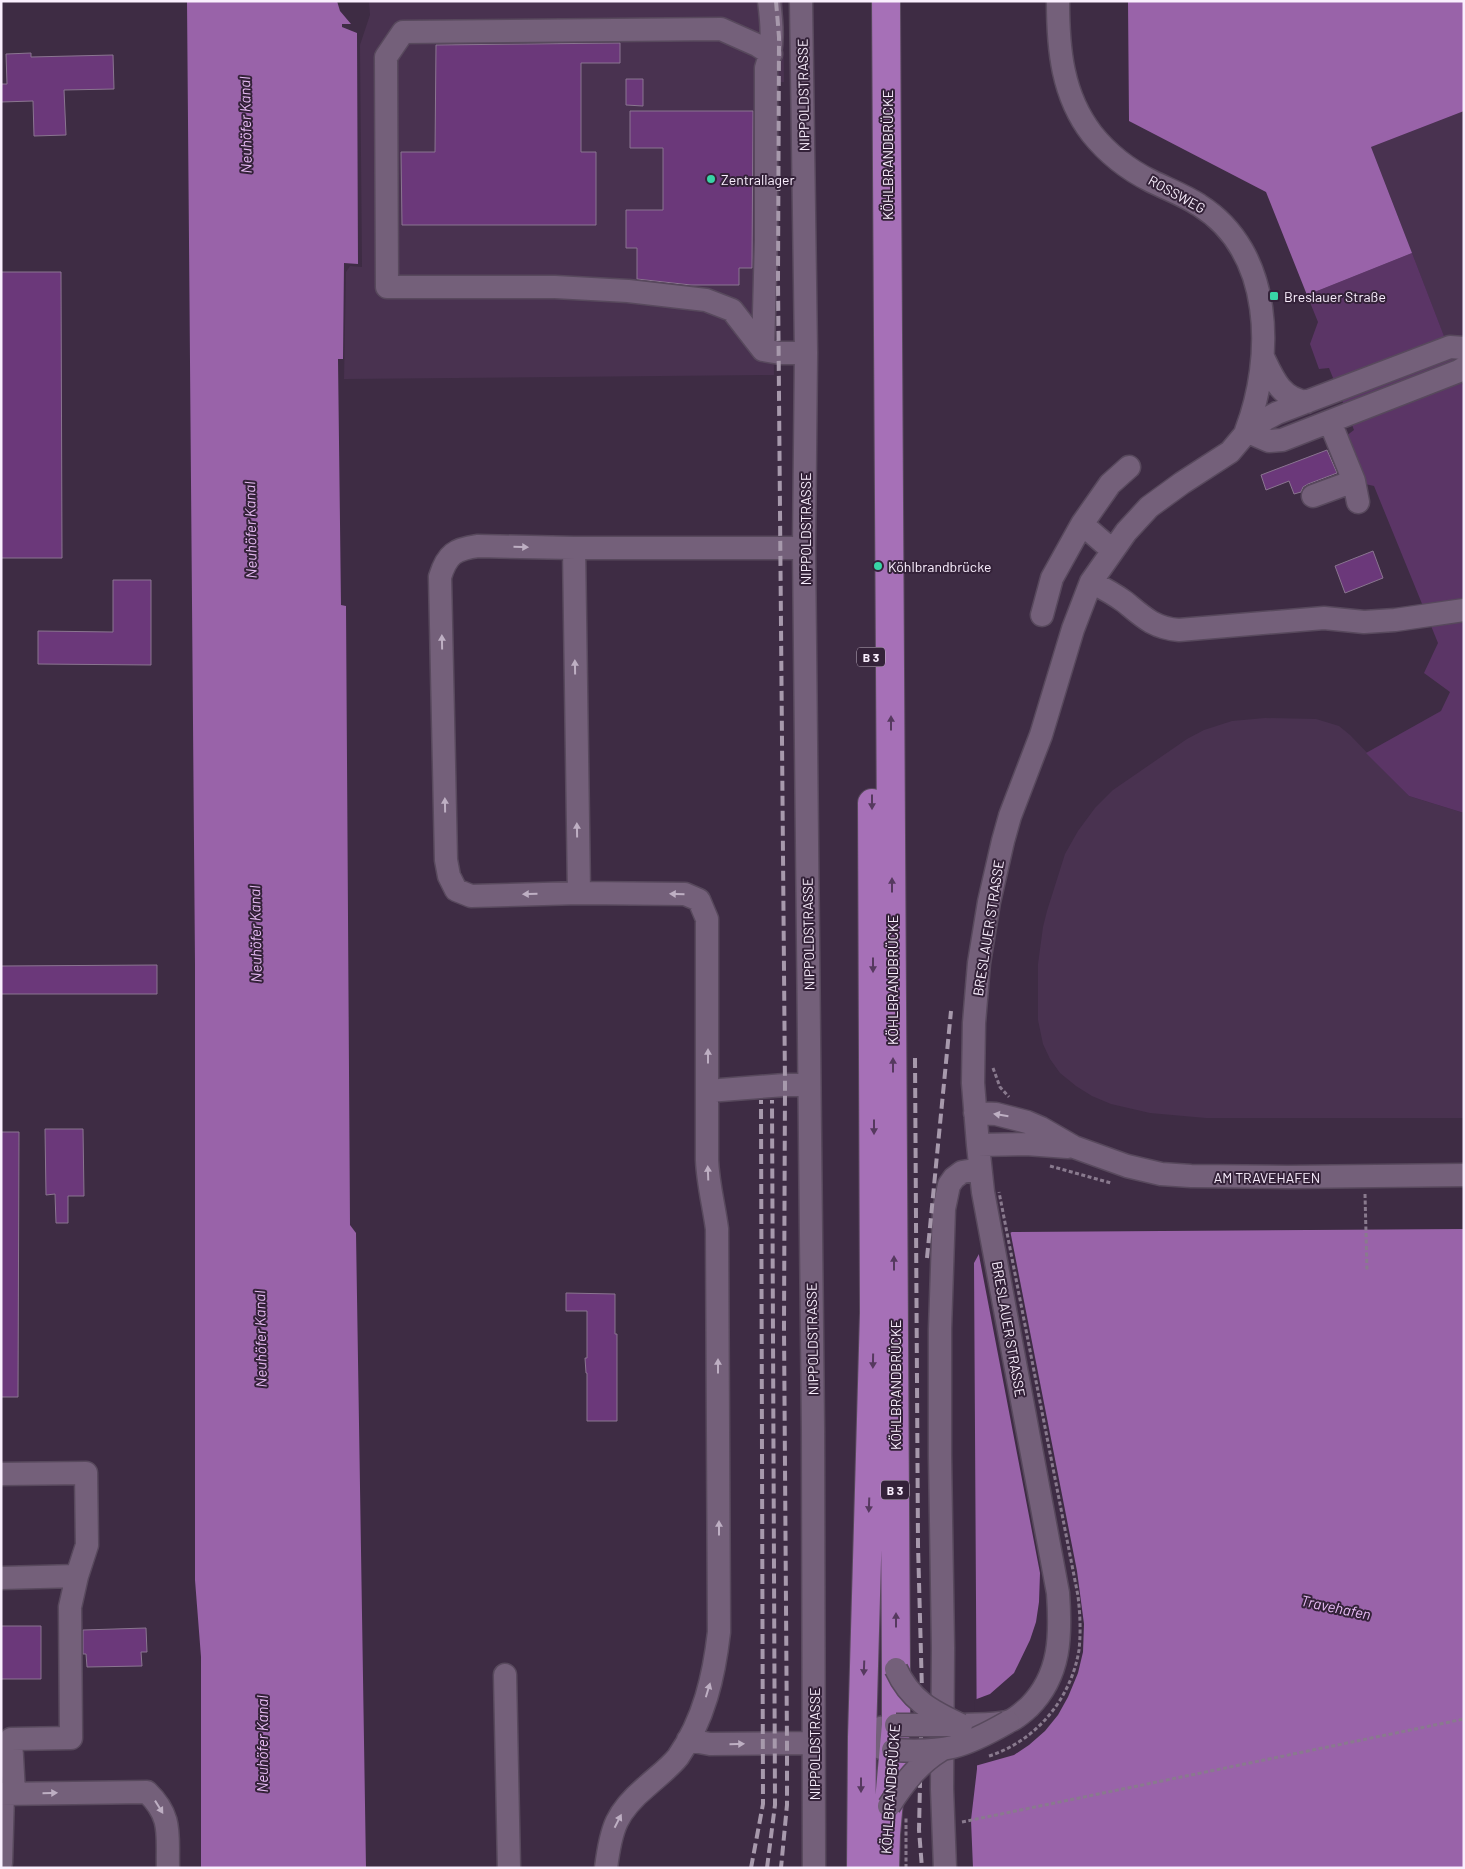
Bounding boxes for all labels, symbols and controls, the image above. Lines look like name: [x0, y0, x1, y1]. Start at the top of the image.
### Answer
street label: NIPPOLDSTRASSE: [794, 38, 812, 152]
water label: Neuhöfer Kanal: [235, 76, 255, 174]
street label: KÖHLBRANDBRÜCKE: [879, 90, 896, 220]
place label: Zentrallager: [721, 171, 795, 188]
street label: ROSSWEG: [1145, 171, 1209, 217]
marker: Zentrallager: [705, 173, 717, 185]
place label: Breslauer Straße: [1284, 288, 1386, 305]
marker: Breslauer Straße: [1268, 290, 1280, 302]
street label: NIPPOLDSTRASSE: [797, 473, 814, 585]
water label: Neuhöfer Kanal: [240, 481, 260, 579]
one-way arrow: [514, 543, 530, 551]
place label: Köhlbrandbrücke: [888, 558, 991, 575]
marker: Köhlbrandbrücke: [872, 560, 884, 572]
one-way arrow: [437, 634, 445, 650]
road number: B 3: [857, 648, 885, 666]
one-way arrow: [571, 659, 579, 675]
one-way arrow: [887, 714, 895, 730]
one-way arrow: [868, 795, 876, 811]
one-way arrow: [440, 796, 448, 812]
one-way arrow: [573, 821, 581, 837]
street label: BRESLAUER STRASSE: [969, 859, 1007, 997]
street label: NIPPOLDSTRASSE: [799, 877, 817, 991]
one-way arrow: [888, 877, 896, 893]
water label: Neuhöfer Kanal: [245, 885, 265, 983]
one-way arrow: [669, 890, 685, 898]
one-way arrow: [522, 891, 538, 899]
street label: KÖHLBRANDBRÜCKE: [884, 915, 901, 1045]
one-way arrow: [869, 957, 877, 973]
one-way arrow: [704, 1047, 712, 1063]
one-way arrow: [889, 1057, 897, 1073]
one-way arrow: [993, 1111, 1009, 1119]
one-way arrow: [870, 1120, 878, 1136]
one-way arrow: [703, 1164, 711, 1180]
street label: AM TRAVEHAFEN: [1214, 1169, 1320, 1186]
one-way arrow: [890, 1254, 898, 1270]
street label: BRESLAUER STRASSE: [989, 1260, 1029, 1398]
street label: NIPPOLDSTRASSE: [803, 1282, 821, 1396]
water label: Neuhöfer Kanal: [250, 1290, 270, 1388]
street label: KÖHLBRANDBRÜCKE: [887, 1320, 904, 1450]
one-way arrow: [869, 1354, 877, 1370]
one-way arrow: [714, 1358, 722, 1374]
road number: B 3: [881, 1480, 909, 1500]
one-way arrow: [865, 1498, 873, 1514]
one-way arrow: [715, 1520, 723, 1536]
water label: Travehafen: [1299, 1591, 1373, 1623]
one-way arrow: [892, 1612, 900, 1628]
one-way arrow: [859, 1660, 867, 1676]
one-way arrow: [705, 1682, 713, 1697]
street label: NIPPOLDSTRASSE: [806, 1688, 823, 1800]
water label: Neuhöfer Kanal: [253, 1695, 271, 1793]
street label: KÖHLBRANDBRÜCKE: [877, 1723, 903, 1855]
one-way arrow: [729, 1740, 745, 1748]
one-way arrow: [857, 1778, 865, 1794]
one-way arrow: [42, 1789, 58, 1797]
one-way arrow: [155, 1801, 164, 1814]
one-way arrow: [614, 1814, 622, 1828]

